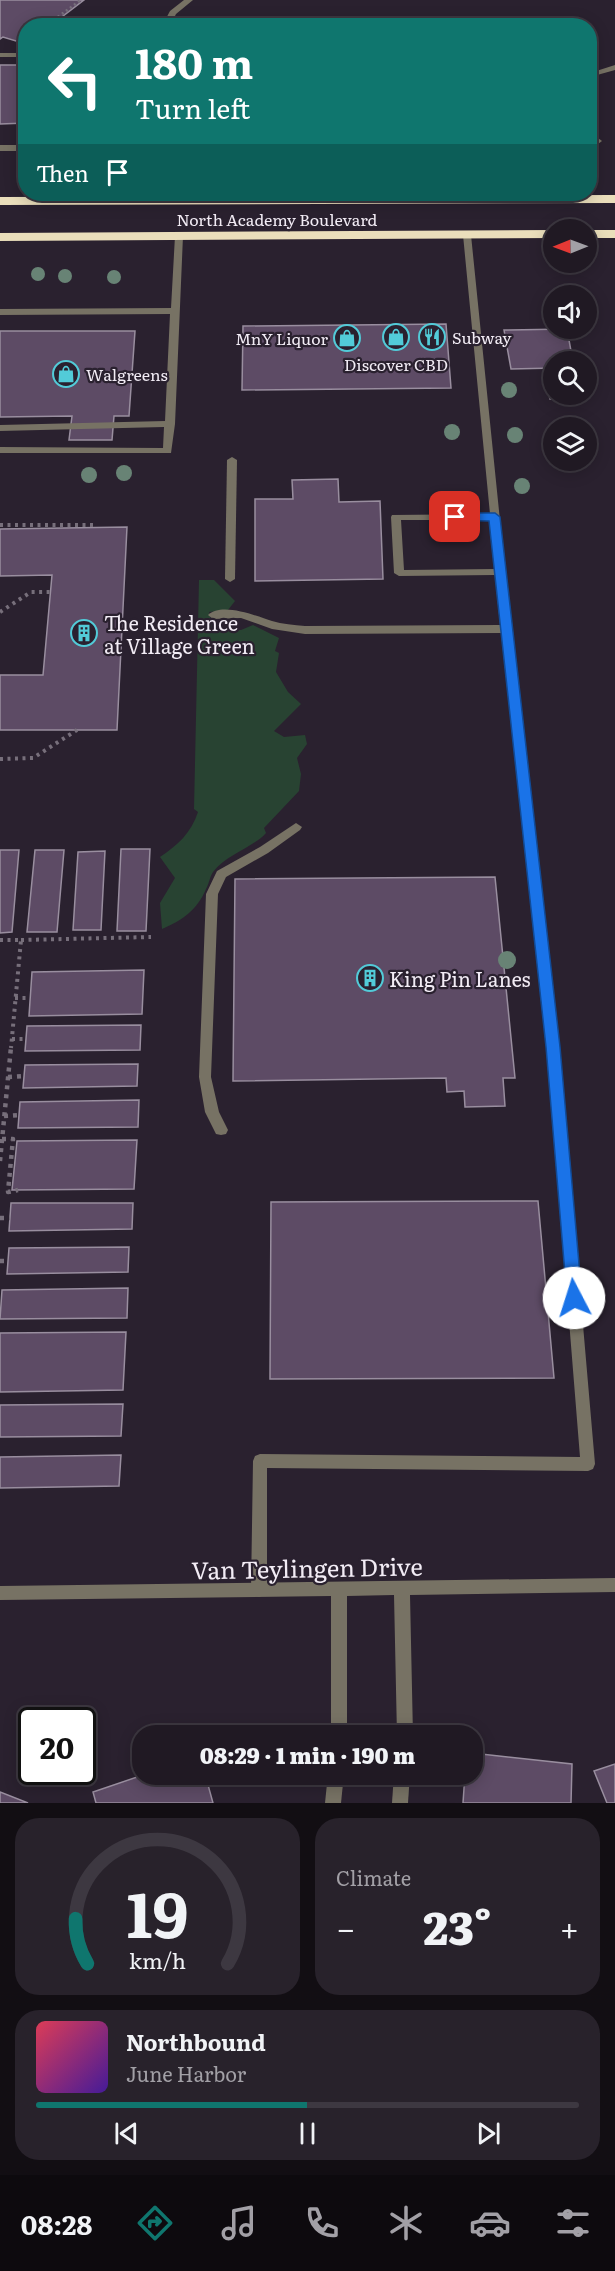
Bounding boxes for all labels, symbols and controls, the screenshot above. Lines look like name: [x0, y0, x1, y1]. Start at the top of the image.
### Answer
text: 180 m: [135, 30, 253, 92]
icon: left: [36, 42, 114, 120]
text: Turn left: [135, 87, 250, 127]
text: Then: [36, 156, 89, 189]
icon: arrive: [101, 156, 134, 189]
street label: North Academy Boulevard: [177, 207, 378, 231]
north arrow: [543, 219, 597, 273]
map controls: [543, 219, 597, 471]
button: sound: [543, 285, 597, 339]
shop icon: Discover CBD: [381, 322, 411, 352]
restaurant icon: Subway: [417, 322, 447, 352]
shop icon: MnY Liquor: [332, 323, 362, 353]
place label: Subway: [452, 325, 512, 349]
place label: MnY Liquor: [235, 326, 328, 350]
button: search: [543, 351, 597, 405]
place label: Discover CBD: [344, 352, 448, 376]
shop icon: Walgreens: [51, 359, 81, 389]
place label: Walgreens: [86, 362, 168, 386]
button: layers: [543, 417, 597, 471]
pin: [429, 491, 480, 542]
icon: arrive: [438, 500, 471, 533]
place label: The Residence at Village Green: [104, 607, 255, 660]
building icon: The Residence at Village Green: [69, 618, 99, 648]
building icon: King Pin Lanes: [355, 963, 385, 993]
place label: King Pin Lanes: [389, 963, 531, 993]
position arrow: [542, 1266, 606, 1330]
street label: Van Teylingen Drive: [191, 1547, 423, 1587]
speed limit sign: 20: [18, 1707, 96, 1785]
text: 08:29 · 1 min · 190 m: [200, 1738, 415, 1771]
text: Climate: [336, 1862, 411, 1892]
text: 19: [127, 1865, 188, 1957]
text: 23°: [423, 1892, 492, 1959]
text: −: [336, 1902, 355, 1951]
text: +: [560, 1902, 579, 1951]
text: km/h: [129, 1944, 186, 1976]
text: Northbound: [126, 2025, 266, 2058]
text: June Harbor: [126, 2058, 246, 2088]
icon: previous: [110, 2117, 143, 2150]
icon: pause: [291, 2117, 324, 2150]
icon: next: [472, 2117, 505, 2150]
icon: directions: [134, 2202, 176, 2244]
icon: music: [218, 2202, 260, 2244]
icon: phone: [301, 2202, 343, 2244]
icon: climate: [385, 2202, 427, 2244]
icon: car: [469, 2202, 511, 2244]
icon: filters: [552, 2202, 594, 2244]
text: 08:28: [21, 2203, 92, 2243]

